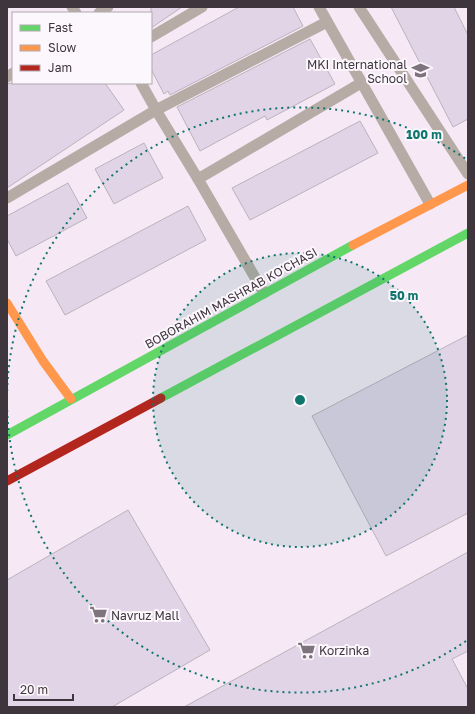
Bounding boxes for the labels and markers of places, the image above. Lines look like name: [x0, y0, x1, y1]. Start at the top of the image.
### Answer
place label: MKI International School: [307, 57, 407, 86]
school or university icon: MKI International School: [410, 61, 430, 81]
centre of rings: [293, 393, 307, 407]
supermarket icon: Navruz Mall: [88, 605, 108, 625]
place label: Navruz Mall: [111, 608, 179, 623]
supermarket icon: Korzinka: [296, 640, 316, 660]
place label: Korzinka: [319, 643, 369, 658]

